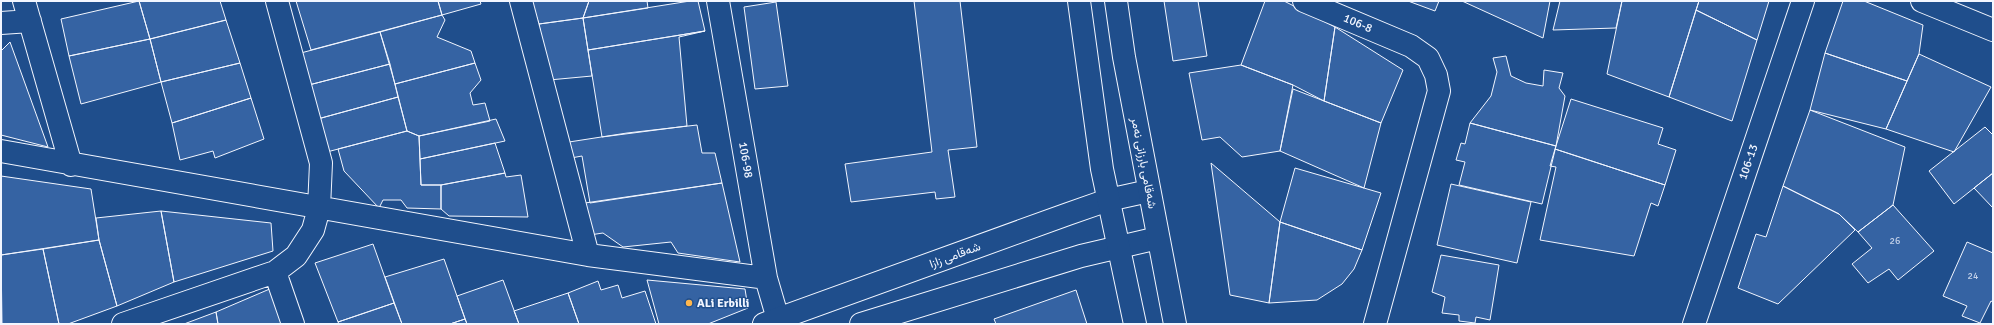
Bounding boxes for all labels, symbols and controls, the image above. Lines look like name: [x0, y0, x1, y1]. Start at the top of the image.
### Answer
street label: 106-8: [1341, 11, 1375, 36]
street label: شەقامی بارزانی نەمر: [1127, 115, 1160, 210]
street label: 106-98: [735, 141, 756, 179]
street label: 106-13: [1735, 142, 1762, 182]
house number: 26: [1890, 235, 1900, 247]
street label: شەقامی زازا: [927, 239, 983, 272]
house number: 24: [1968, 270, 1979, 282]
place label: ALi Erbilli: [697, 296, 749, 311]
marker: ALi Erbilli: [684, 298, 694, 308]

